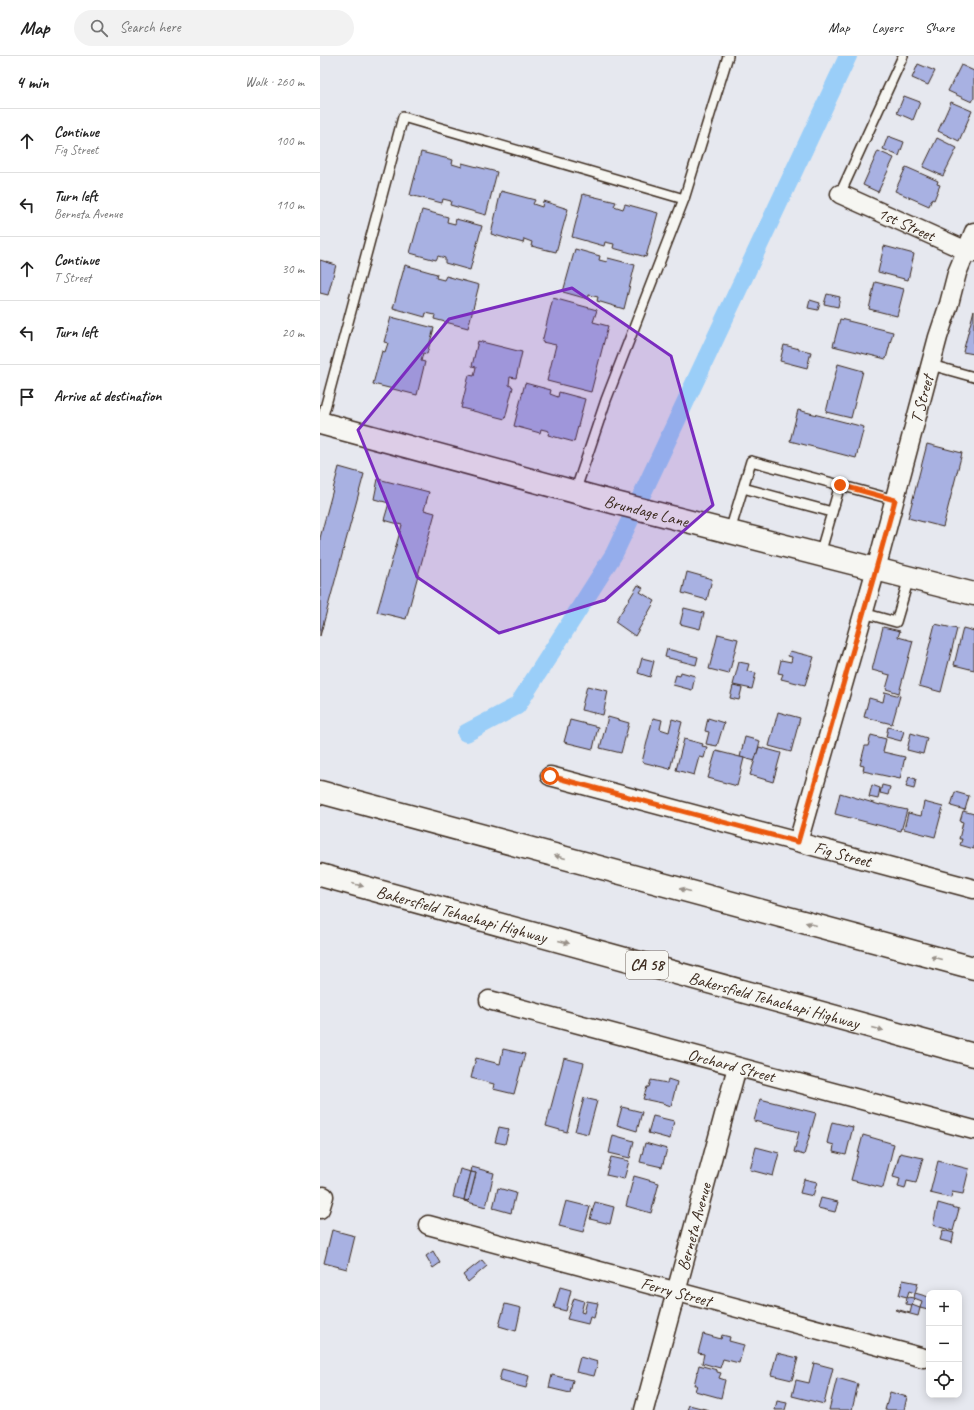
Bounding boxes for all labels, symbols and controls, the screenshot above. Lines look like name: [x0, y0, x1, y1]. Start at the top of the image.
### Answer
search box: [74, 10, 354, 46]
text: Map: [20, 16, 50, 40]
icon: search: [88, 17, 110, 39]
text: Search here: [120, 18, 181, 37]
text: Map: [828, 19, 850, 36]
text: Layers: [872, 19, 903, 36]
text: Share: [925, 19, 954, 36]
text: 4 min: [16, 72, 49, 93]
text: Walk · 260 m: [245, 74, 304, 90]
text: Continue: [54, 123, 99, 142]
icon: ahead: [16, 130, 38, 152]
text: 100 m: [276, 133, 304, 149]
text: Fig Street: [54, 142, 98, 158]
text: Turn left: [54, 187, 97, 206]
icon: left: [16, 194, 38, 216]
text: 110 m: [276, 197, 304, 213]
street label: 1st Street: [875, 202, 940, 247]
text: Berneta Avenue: [54, 206, 122, 222]
text: Continue: [54, 251, 99, 270]
icon: ahead: [16, 258, 38, 280]
text: 30 m: [282, 261, 304, 277]
text: T Street: [54, 270, 91, 286]
icon: left: [16, 322, 38, 344]
text: Turn left: [54, 323, 97, 342]
text: 20 m: [282, 325, 304, 341]
street label: T Street: [905, 370, 938, 425]
icon: arrive: [16, 386, 38, 408]
text: Arrive at destination: [54, 387, 161, 406]
route end: [831, 476, 849, 494]
street label: Brundage Lane: [602, 490, 692, 532]
route start: [541, 767, 559, 785]
street label: Fig Street: [812, 836, 876, 872]
one-way arrow: [553, 853, 566, 859]
street label: Bakersfield Tehachapi Highway: [374, 881, 550, 948]
one-way arrow: [352, 882, 364, 888]
one-way arrow: [679, 887, 691, 893]
one-way arrow: [805, 921, 817, 927]
one-way arrow: [558, 939, 570, 945]
road number: CA 58: [626, 951, 668, 979]
one-way arrow: [930, 954, 943, 960]
street label: Bakersfield Tehachapi Highway: [686, 967, 863, 1034]
one-way arrow: [872, 1026, 884, 1032]
street label: Orchard Street: [686, 1043, 780, 1087]
street label: Berneta Avenue: [672, 1179, 716, 1273]
street label: Ferry Street: [639, 1272, 716, 1312]
map controls: [926, 1290, 962, 1398]
button: +: [926, 1290, 962, 1326]
button: −: [926, 1326, 962, 1362]
button: locate: [926, 1362, 962, 1398]

